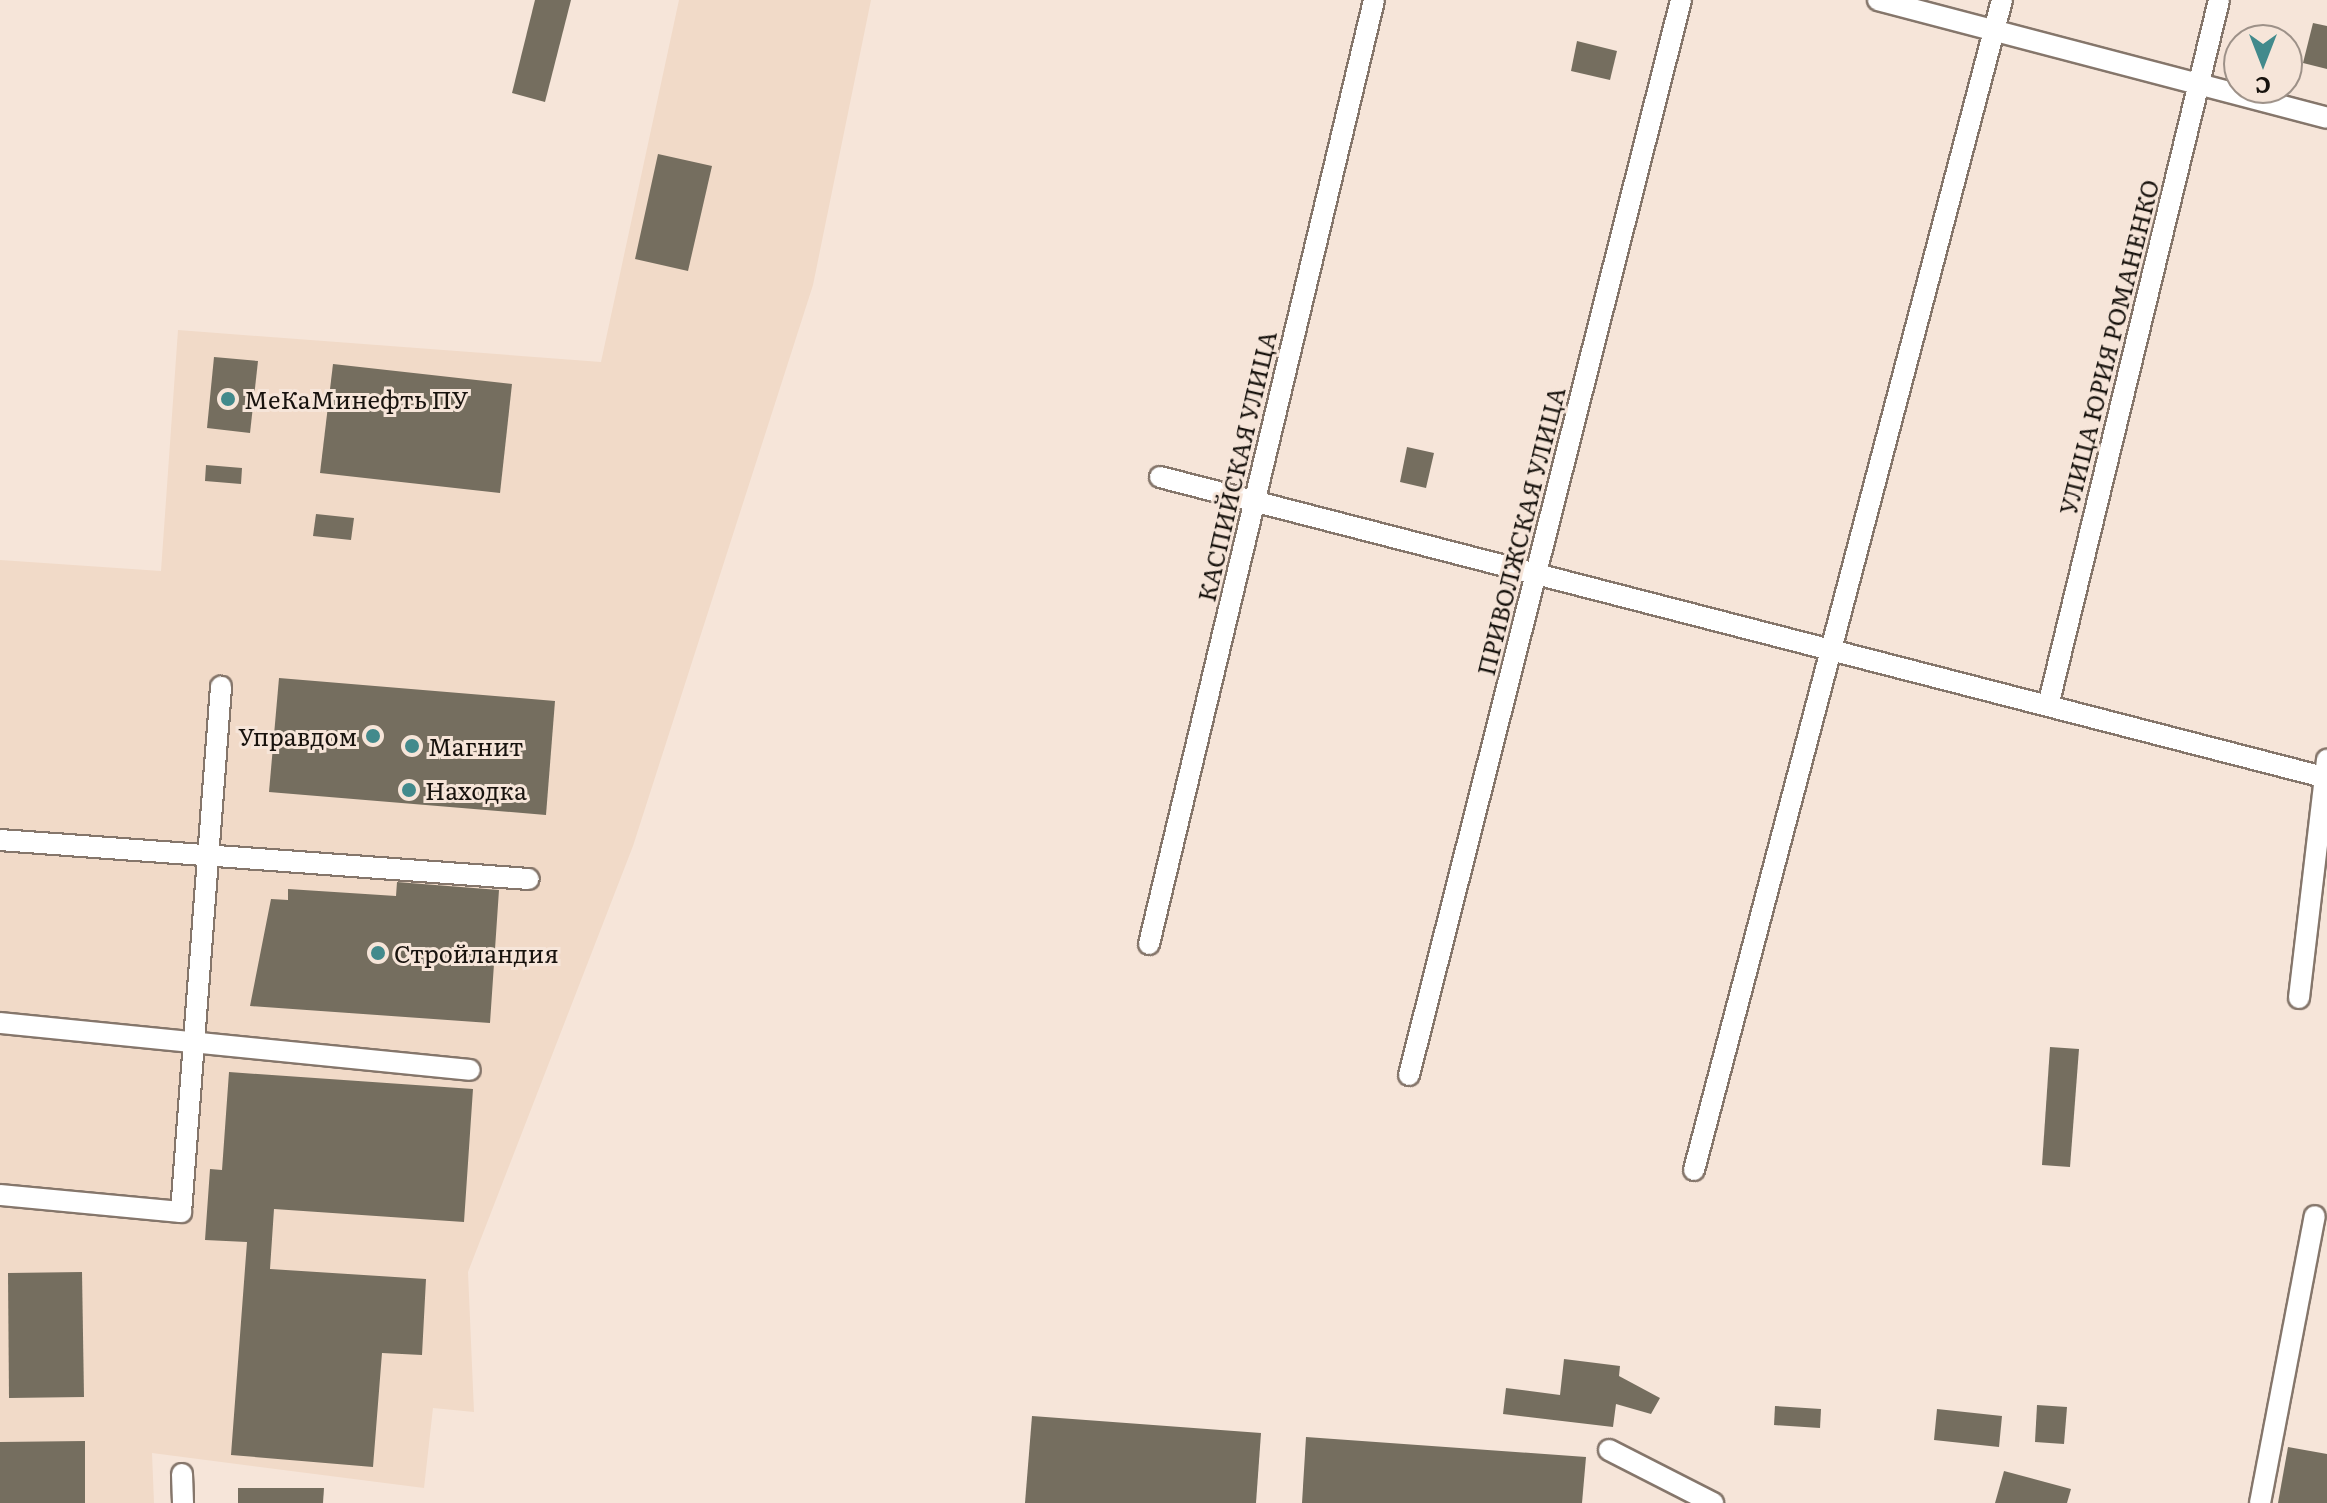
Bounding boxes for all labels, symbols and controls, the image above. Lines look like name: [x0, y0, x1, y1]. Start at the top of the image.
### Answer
north arrow: [2223, 24, 2303, 104]
text: С: [2255, 70, 2271, 103]
street label: УЛИЦА ЮРИЯ РОМАНЕНКО: [2052, 177, 2164, 517]
street label: КАСПИЙСКАЯ УЛИЦА: [1191, 328, 1281, 604]
street label: ПРИВОЛЖСКАЯ УЛИЦА: [1470, 384, 1570, 678]
place label: МеКаМинефть ПУ: [244, 385, 468, 413]
marker: МеКаМинефть ПУ: [219, 390, 237, 408]
place label: Управдом: [238, 722, 357, 750]
marker: Управдом: [364, 727, 382, 745]
place label: Магнит: [428, 732, 523, 760]
marker: Магнит: [403, 737, 421, 755]
place label: Находка: [425, 776, 527, 804]
marker: Находка: [400, 781, 418, 799]
place label: Стройландия: [394, 939, 559, 967]
marker: Стройландия: [369, 944, 387, 962]

